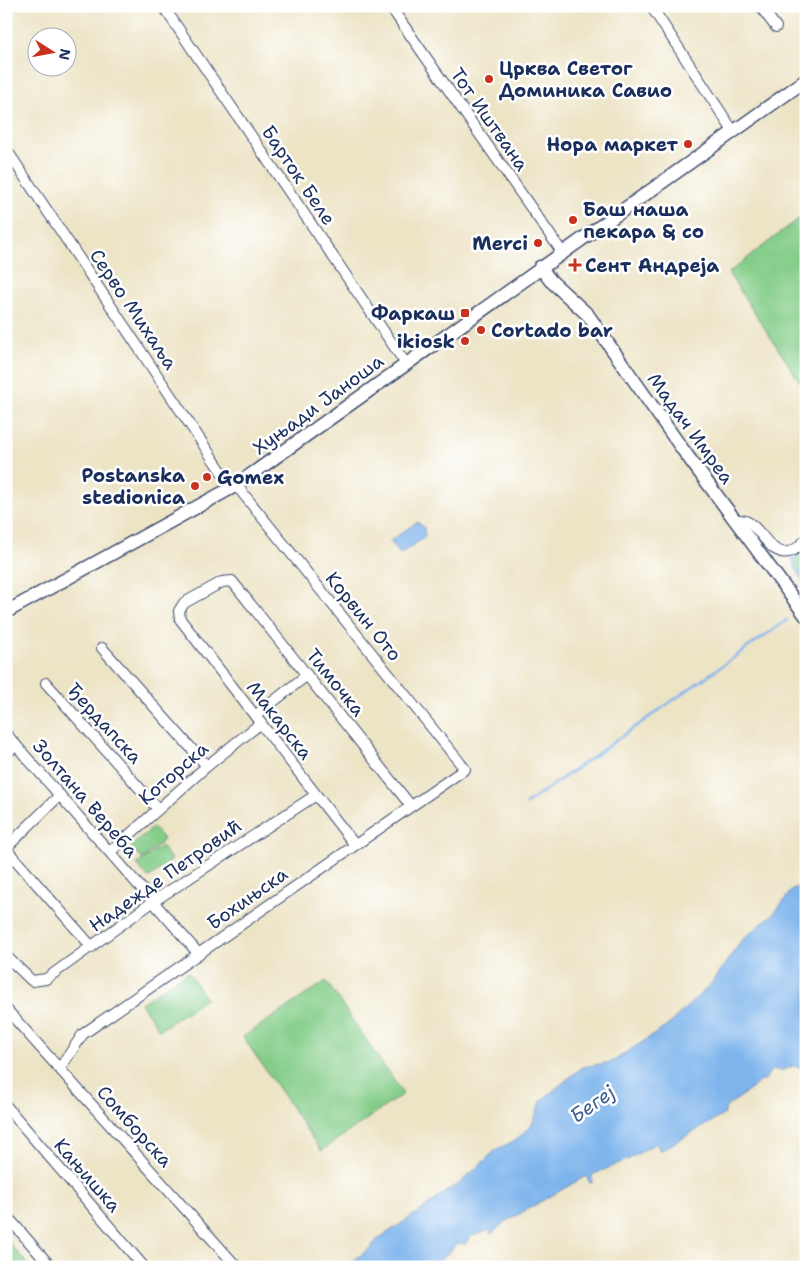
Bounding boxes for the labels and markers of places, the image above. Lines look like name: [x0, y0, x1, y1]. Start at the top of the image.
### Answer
place label: Црква Светог Доминика Савио: [499, 56, 672, 103]
marker: Црква Светог Доминика Савио: [483, 73, 495, 85]
place label: Нора маркет: [546, 132, 679, 157]
marker: Нора маркет: [682, 138, 694, 150]
place label: Баш наша пекара & co: [583, 197, 704, 244]
marker: Баш наша пекара & co: [567, 214, 579, 226]
place label: Merci: [472, 231, 528, 256]
marker: Merci: [532, 237, 544, 249]
place label: Сент Андреја: [585, 253, 719, 278]
marker: Сент Андреја: [569, 259, 581, 271]
place label: Фаркаш: [371, 301, 455, 326]
marker: Фаркаш: [459, 307, 471, 319]
place label: Cortado bar: [491, 318, 613, 343]
marker: Cortado bar: [475, 324, 487, 336]
place label: ikiosk: [397, 329, 455, 354]
marker: ikiosk: [459, 335, 471, 347]
place label: Postanska stedionica: [81, 463, 185, 510]
place label: Gomex: [217, 465, 284, 490]
marker: Gomex: [201, 471, 213, 483]
marker: Postanska stedionica: [189, 480, 201, 492]

